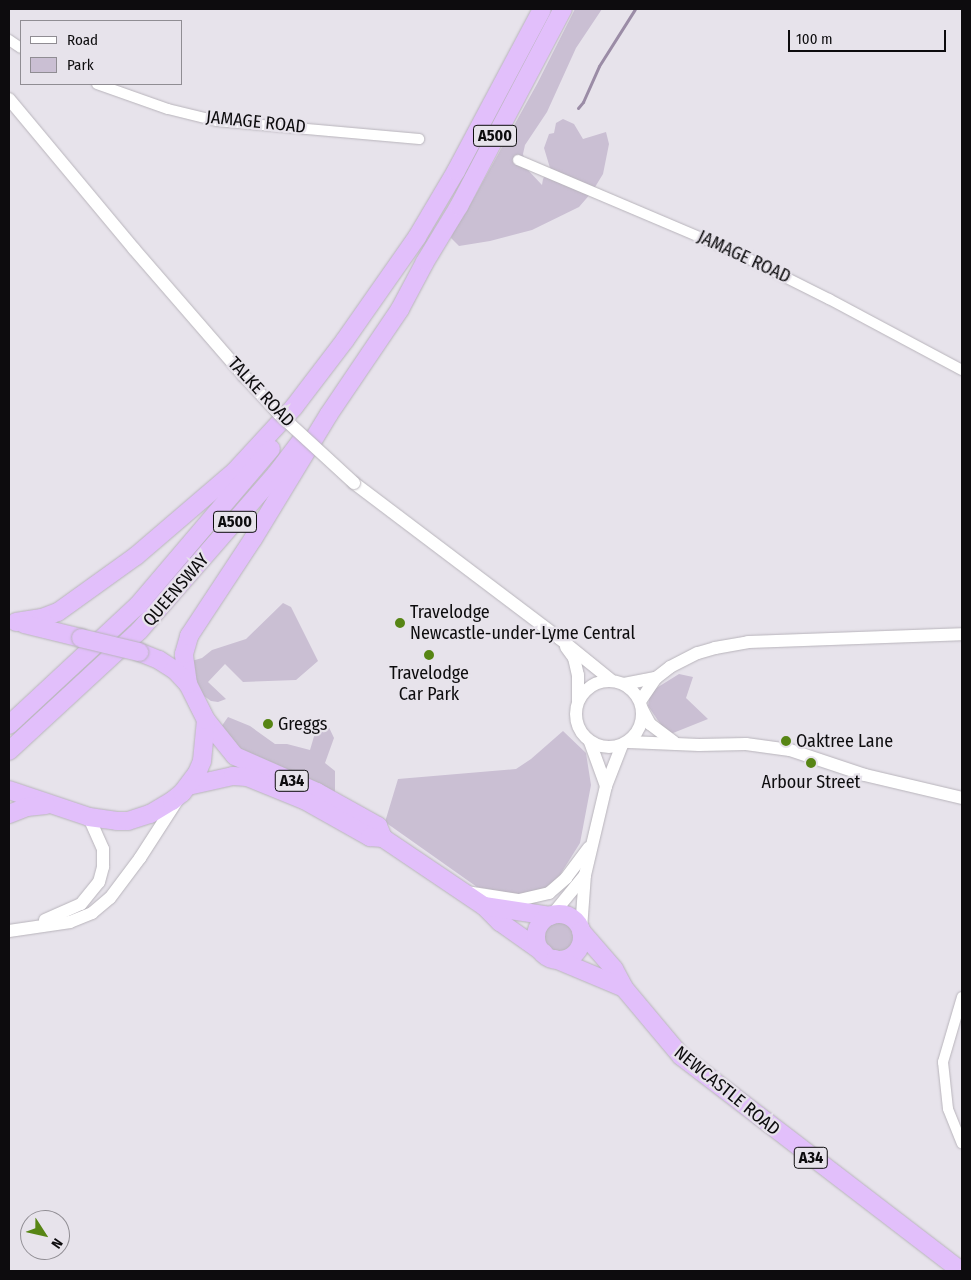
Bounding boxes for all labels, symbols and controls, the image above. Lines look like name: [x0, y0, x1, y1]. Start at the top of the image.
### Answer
legend: [20, 20, 182, 85]
scale bar: [791, 20, 948, 52]
text: 100 m: [796, 30, 833, 48]
text: Road: [67, 31, 98, 49]
text: Park: [67, 56, 94, 74]
street label: JAMAGE ROAD: [205, 106, 307, 138]
road number: A500: [472, 122, 518, 150]
street label: JAMAGE ROAD: [694, 226, 794, 288]
street label: TALKE ROAD: [223, 353, 299, 431]
road number: A500: [212, 508, 258, 536]
street label: QUEENSWAY: [138, 549, 214, 631]
place label: Travelodge Newcastle-under-Lyme Central: [410, 602, 635, 644]
marker: Travelodge Newcastle-under-Lyme Central: [394, 617, 406, 629]
marker: Travelodge Car Park: [423, 649, 435, 661]
place label: Travelodge Car Park: [389, 663, 469, 706]
place label: Greggs: [278, 713, 327, 735]
marker: Greggs: [262, 718, 274, 730]
place label: Oaktree Lane: [796, 730, 893, 752]
marker: Oaktree Lane: [780, 735, 792, 747]
marker: Arbour Street: [805, 757, 817, 769]
road number: A34: [274, 768, 310, 794]
place label: Arbour Street: [762, 771, 860, 793]
street label: NEWCASTLE ROAD: [670, 1042, 784, 1140]
road number: A34: [794, 1144, 828, 1172]
north arrow: [20, 1210, 70, 1260]
text: N: [48, 1235, 66, 1252]

